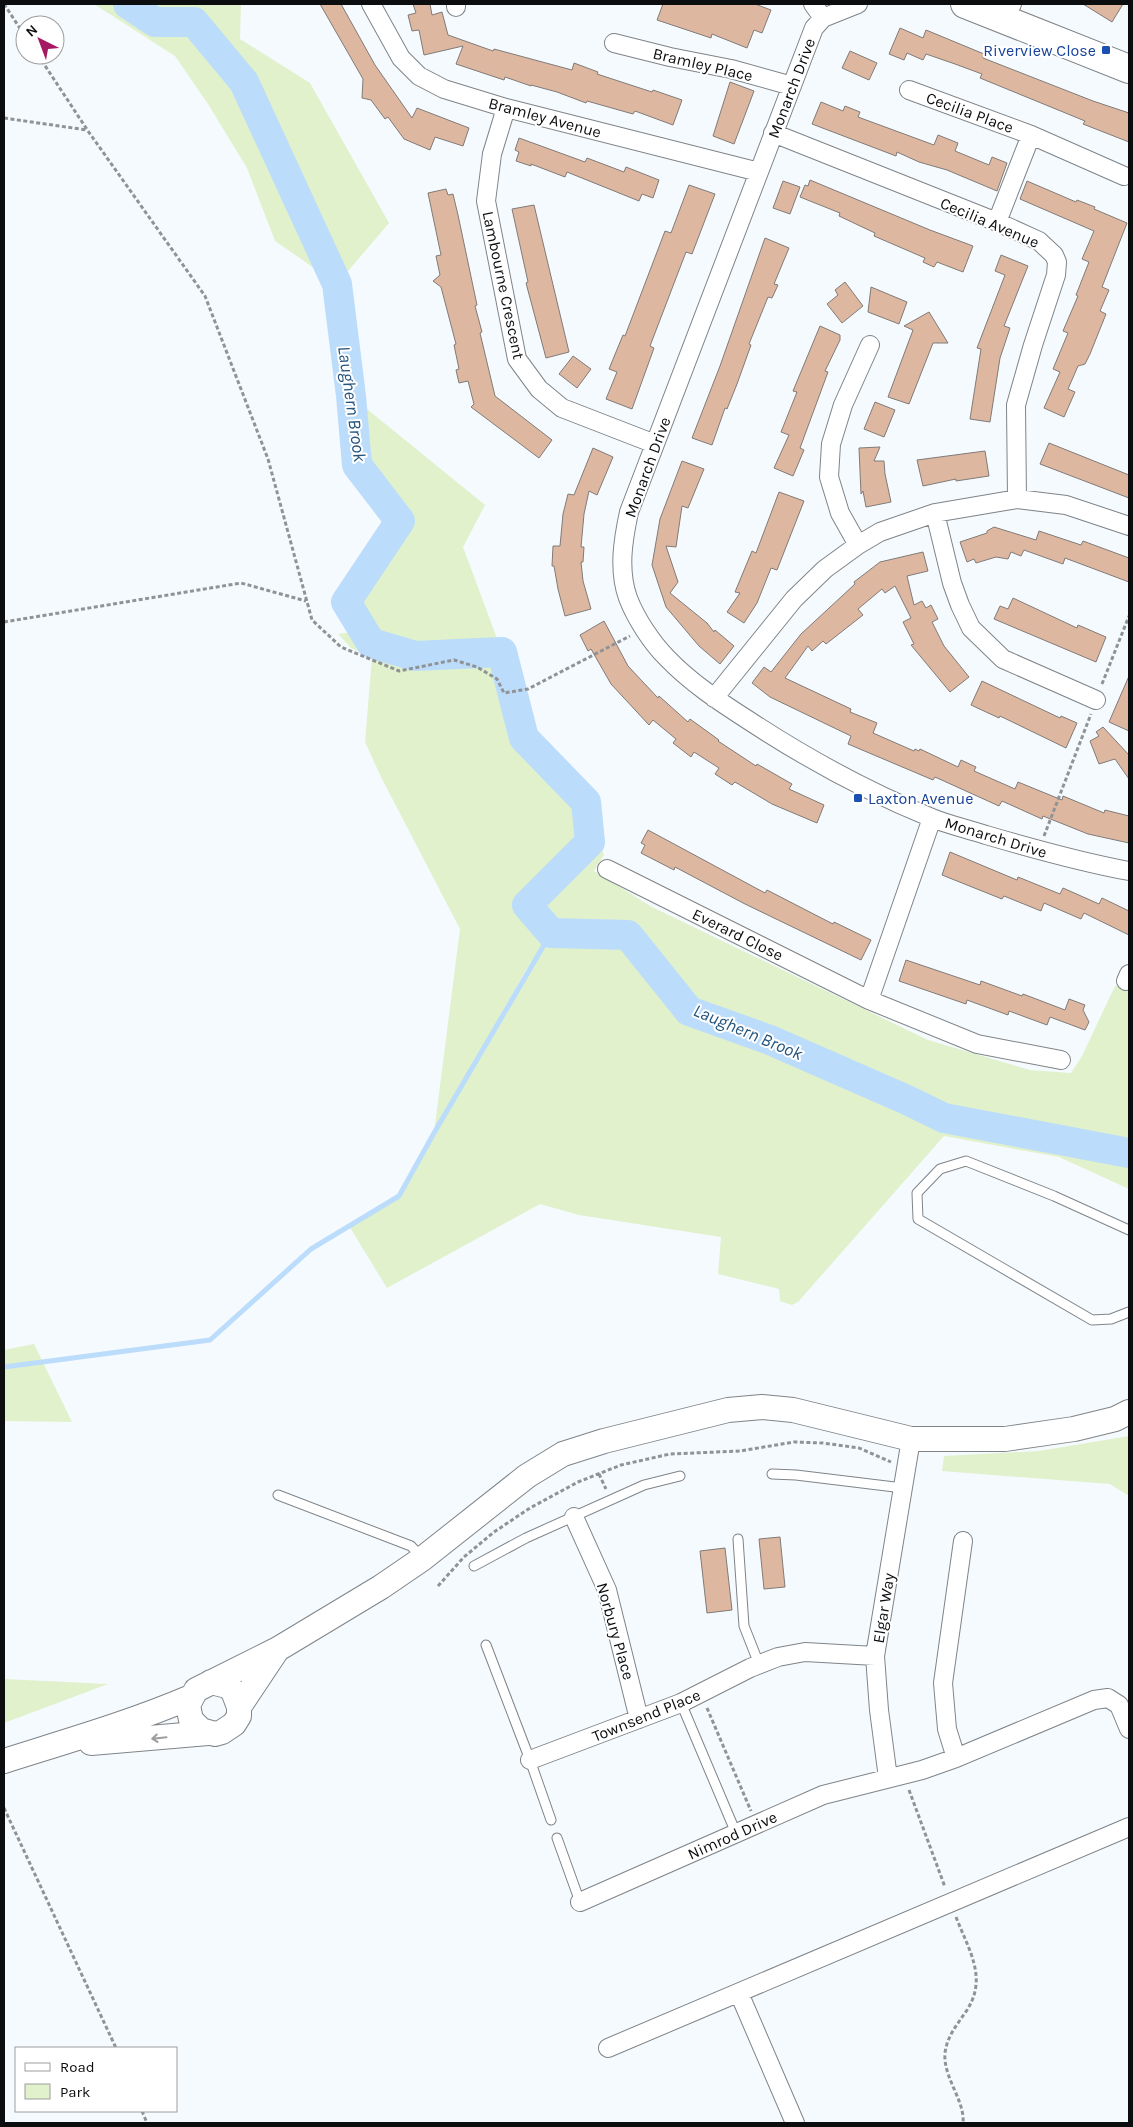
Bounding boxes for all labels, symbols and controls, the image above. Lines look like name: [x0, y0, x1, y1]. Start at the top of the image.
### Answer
north arrow: [15, 15, 65, 65]
text: N: [22, 21, 41, 40]
street label: Monarch Drive: [764, 35, 819, 141]
place label: Riverview Close: [983, 41, 1096, 60]
street label: Bramley Place: [651, 44, 755, 85]
marker: Riverview Close: [1100, 44, 1112, 56]
street label: Cecilia Place: [924, 88, 1016, 137]
street label: Bramley Avenue: [486, 93, 603, 142]
street label: Cecilia Avenue: [938, 193, 1042, 252]
street label: Lambourne Crescent: [479, 209, 528, 361]
water label: Laughern Brook: [333, 345, 371, 464]
street label: Monarch Drive: [620, 414, 674, 520]
place label: Laxton Avenue: [868, 789, 973, 808]
marker: Laxton Avenue: [852, 792, 864, 804]
street label: Monarch Drive: [943, 813, 1049, 862]
street label: Everard Close: [689, 904, 786, 965]
water label: Laughern Brook: [690, 999, 807, 1065]
street label: Elgar Way: [869, 1571, 899, 1645]
street label: Norbury Place: [593, 1580, 638, 1682]
street label: Townsend Place: [589, 1685, 703, 1746]
one-way arrow: [151, 1733, 167, 1743]
street label: Nimrod Drive: [685, 1807, 780, 1864]
legend: [15, 2047, 178, 2112]
text: Road: [60, 2058, 95, 2076]
text: Park: [60, 2083, 90, 2101]

